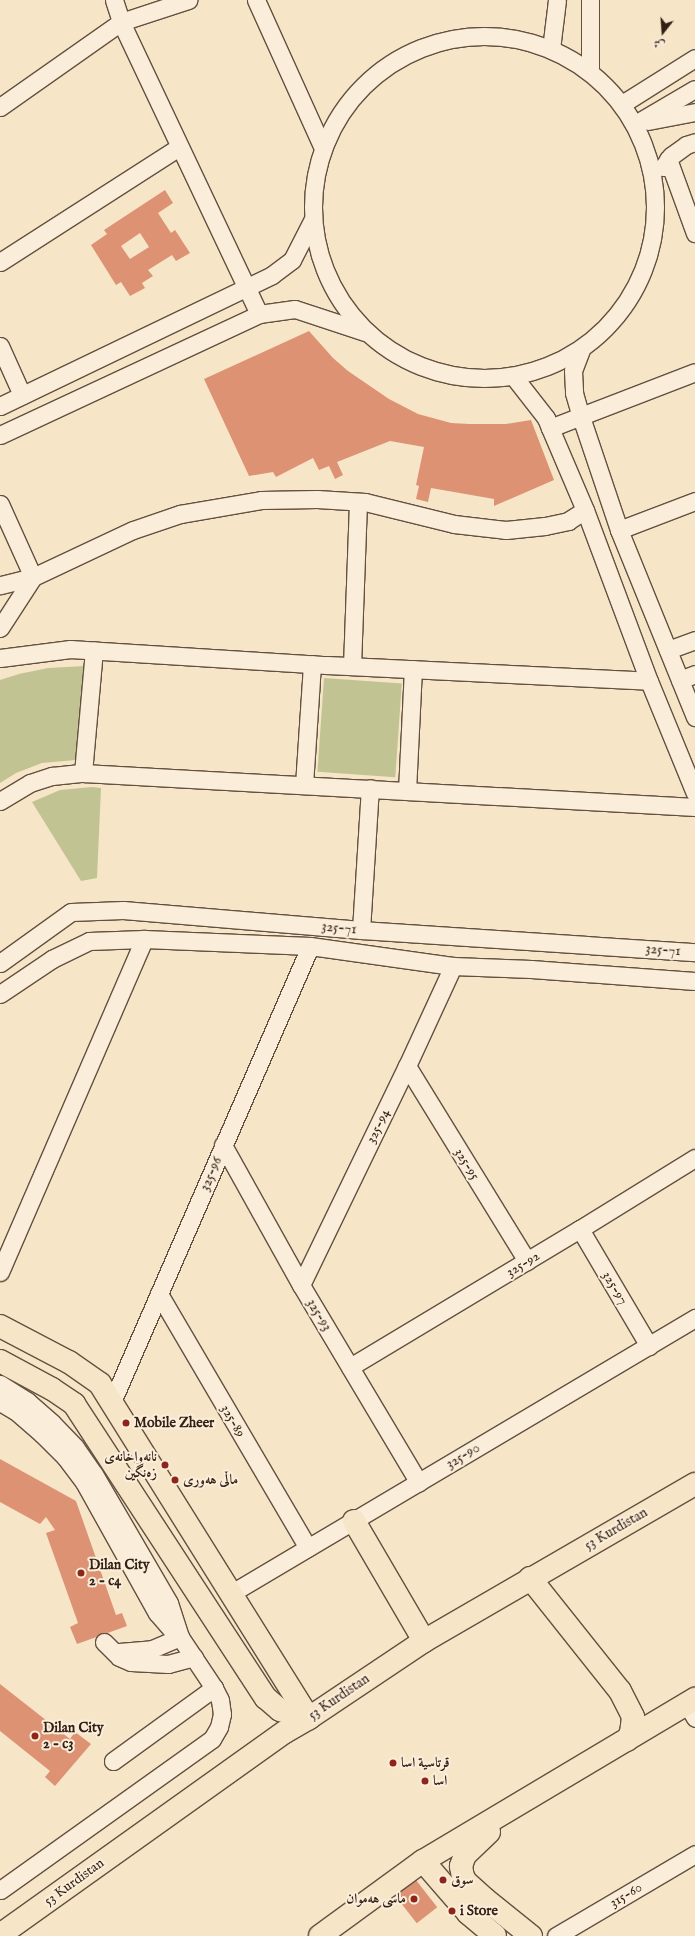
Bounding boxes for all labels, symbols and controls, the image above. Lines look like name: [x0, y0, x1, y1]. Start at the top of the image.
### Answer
north arrow: [643, 12, 683, 52]
text: ش: [652, 35, 667, 52]
street label: 325-71: [321, 918, 357, 938]
street label: 325-71: [645, 940, 681, 960]
street label: 325-94: [363, 1106, 393, 1146]
street label: 325-95: [451, 1145, 483, 1183]
street label: 325-96: [196, 1154, 226, 1194]
street label: 325-92: [503, 1248, 543, 1280]
street label: 325-97: [599, 1268, 631, 1308]
street label: 325-93: [303, 1296, 335, 1334]
street label: 325-89: [217, 1402, 249, 1440]
place label: Mobile Zheer: [134, 1415, 214, 1431]
marker: Mobile Zheer: [121, 1418, 131, 1428]
street label: 325-90: [443, 1439, 483, 1473]
place label: نانەواخانەی زەنگین: [104, 1449, 157, 1482]
marker: نانەواخانەی زەنگین: [160, 1460, 170, 1470]
place label: ماڵی هەوری: [183, 1472, 238, 1488]
marker: ماڵی هەوری: [170, 1475, 180, 1485]
street label: 53 Kurdistan: [581, 1504, 651, 1554]
place label: Dilan City 2 - c4: [89, 1557, 150, 1590]
marker: Dilan City 2 - c4: [76, 1568, 86, 1578]
street label: 53 Kurdistan: [305, 1670, 373, 1724]
place label: Dilan City 2 - c3: [43, 1720, 104, 1752]
marker: Dilan City 2 - c3: [30, 1731, 40, 1741]
place label: قرتاسیة اسا: [401, 1755, 450, 1771]
marker: قرتاسیة اسا: [388, 1758, 398, 1768]
place label: اسا: [433, 1773, 447, 1789]
marker: اسا: [420, 1776, 430, 1786]
street label: 53 Kurdistan: [41, 1855, 107, 1909]
place label: سوق: [451, 1872, 473, 1888]
marker: سوق: [438, 1875, 448, 1885]
street label: 315-60: [607, 1879, 645, 1911]
place label: ماسی هەموان: [346, 1891, 406, 1907]
marker: ماسی هەموان: [409, 1894, 419, 1904]
place label: i Store: [460, 1903, 498, 1919]
marker: i Store: [447, 1906, 457, 1916]

